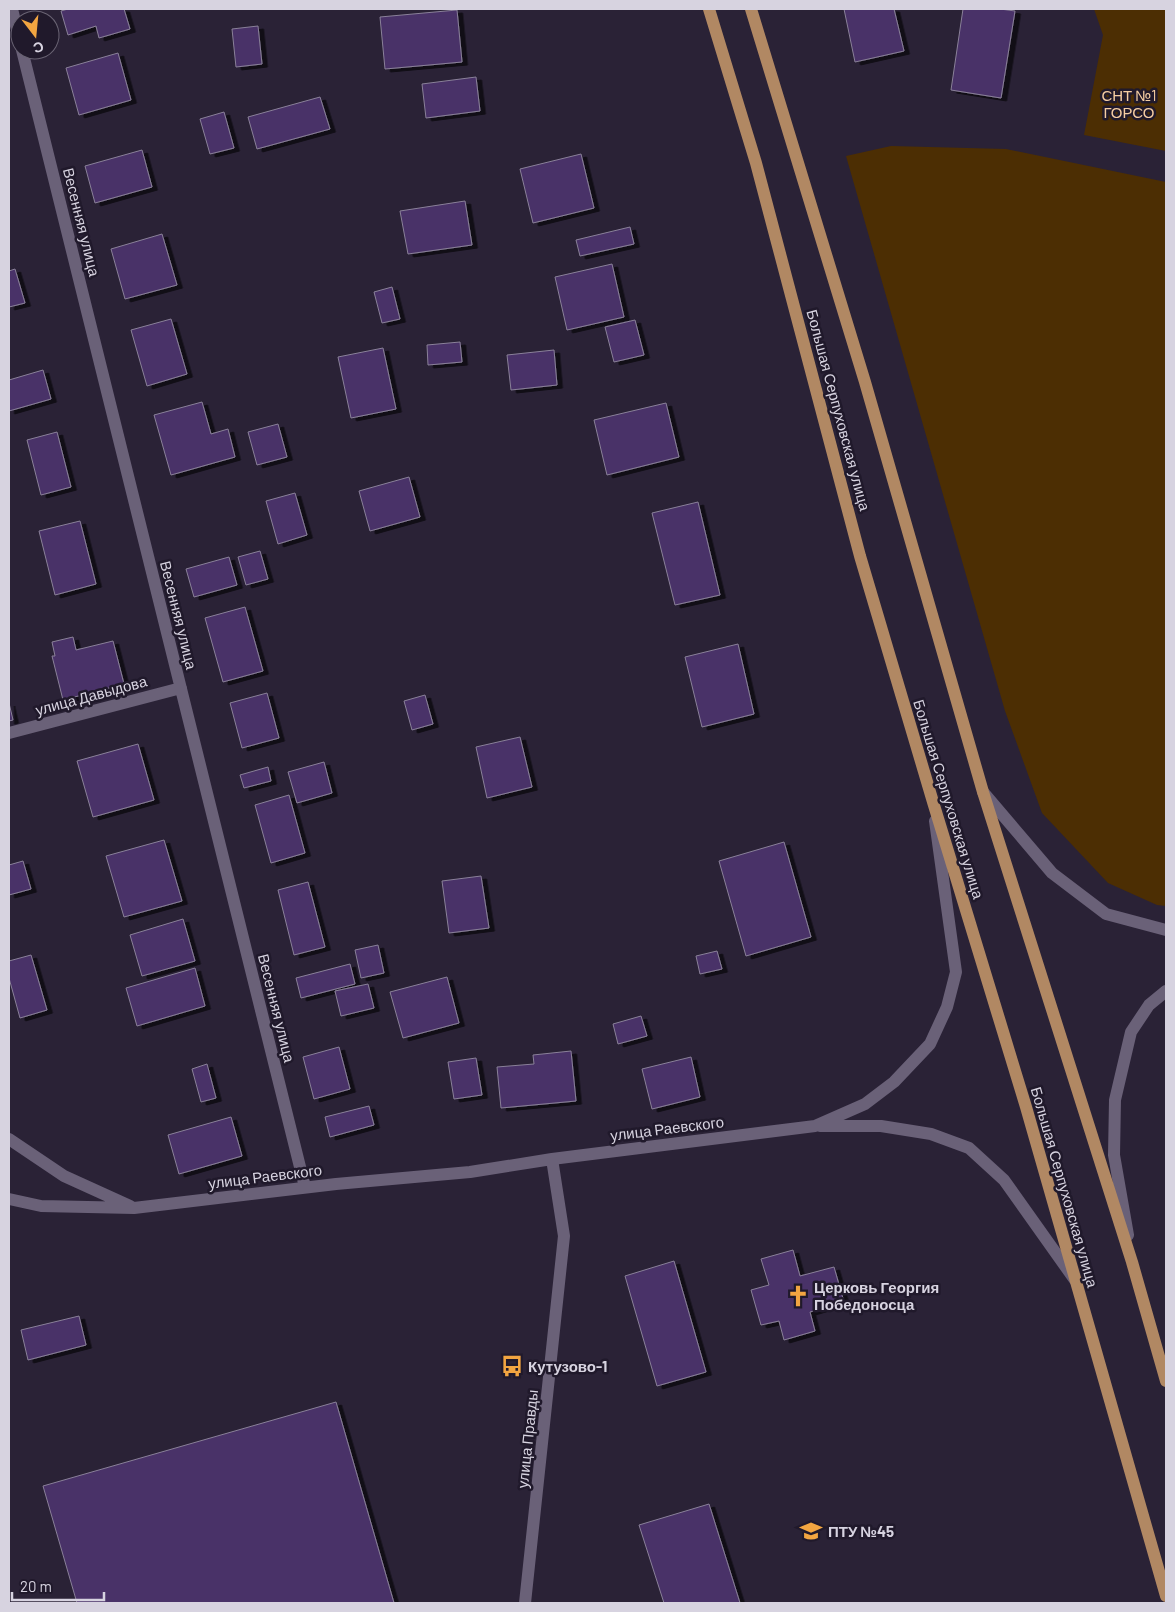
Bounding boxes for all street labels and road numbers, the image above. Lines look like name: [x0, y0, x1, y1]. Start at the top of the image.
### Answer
street label: Весенняя улица: [60, 166, 104, 279]
street label: Большая Серпуховская улица: [803, 307, 875, 513]
street label: Весенняя улица: [157, 559, 201, 672]
street label: улица Давыдова: [33, 671, 149, 719]
street label: Большая Серпуховская улица: [910, 697, 988, 902]
street label: Весенняя улица: [255, 952, 299, 1065]
street label: Большая Серпуховская улица: [1028, 1085, 1102, 1290]
street label: улица Раевского: [609, 1112, 725, 1144]
street label: улица Раевского: [207, 1160, 323, 1192]
street label: улица Правды: [513, 1389, 541, 1489]

